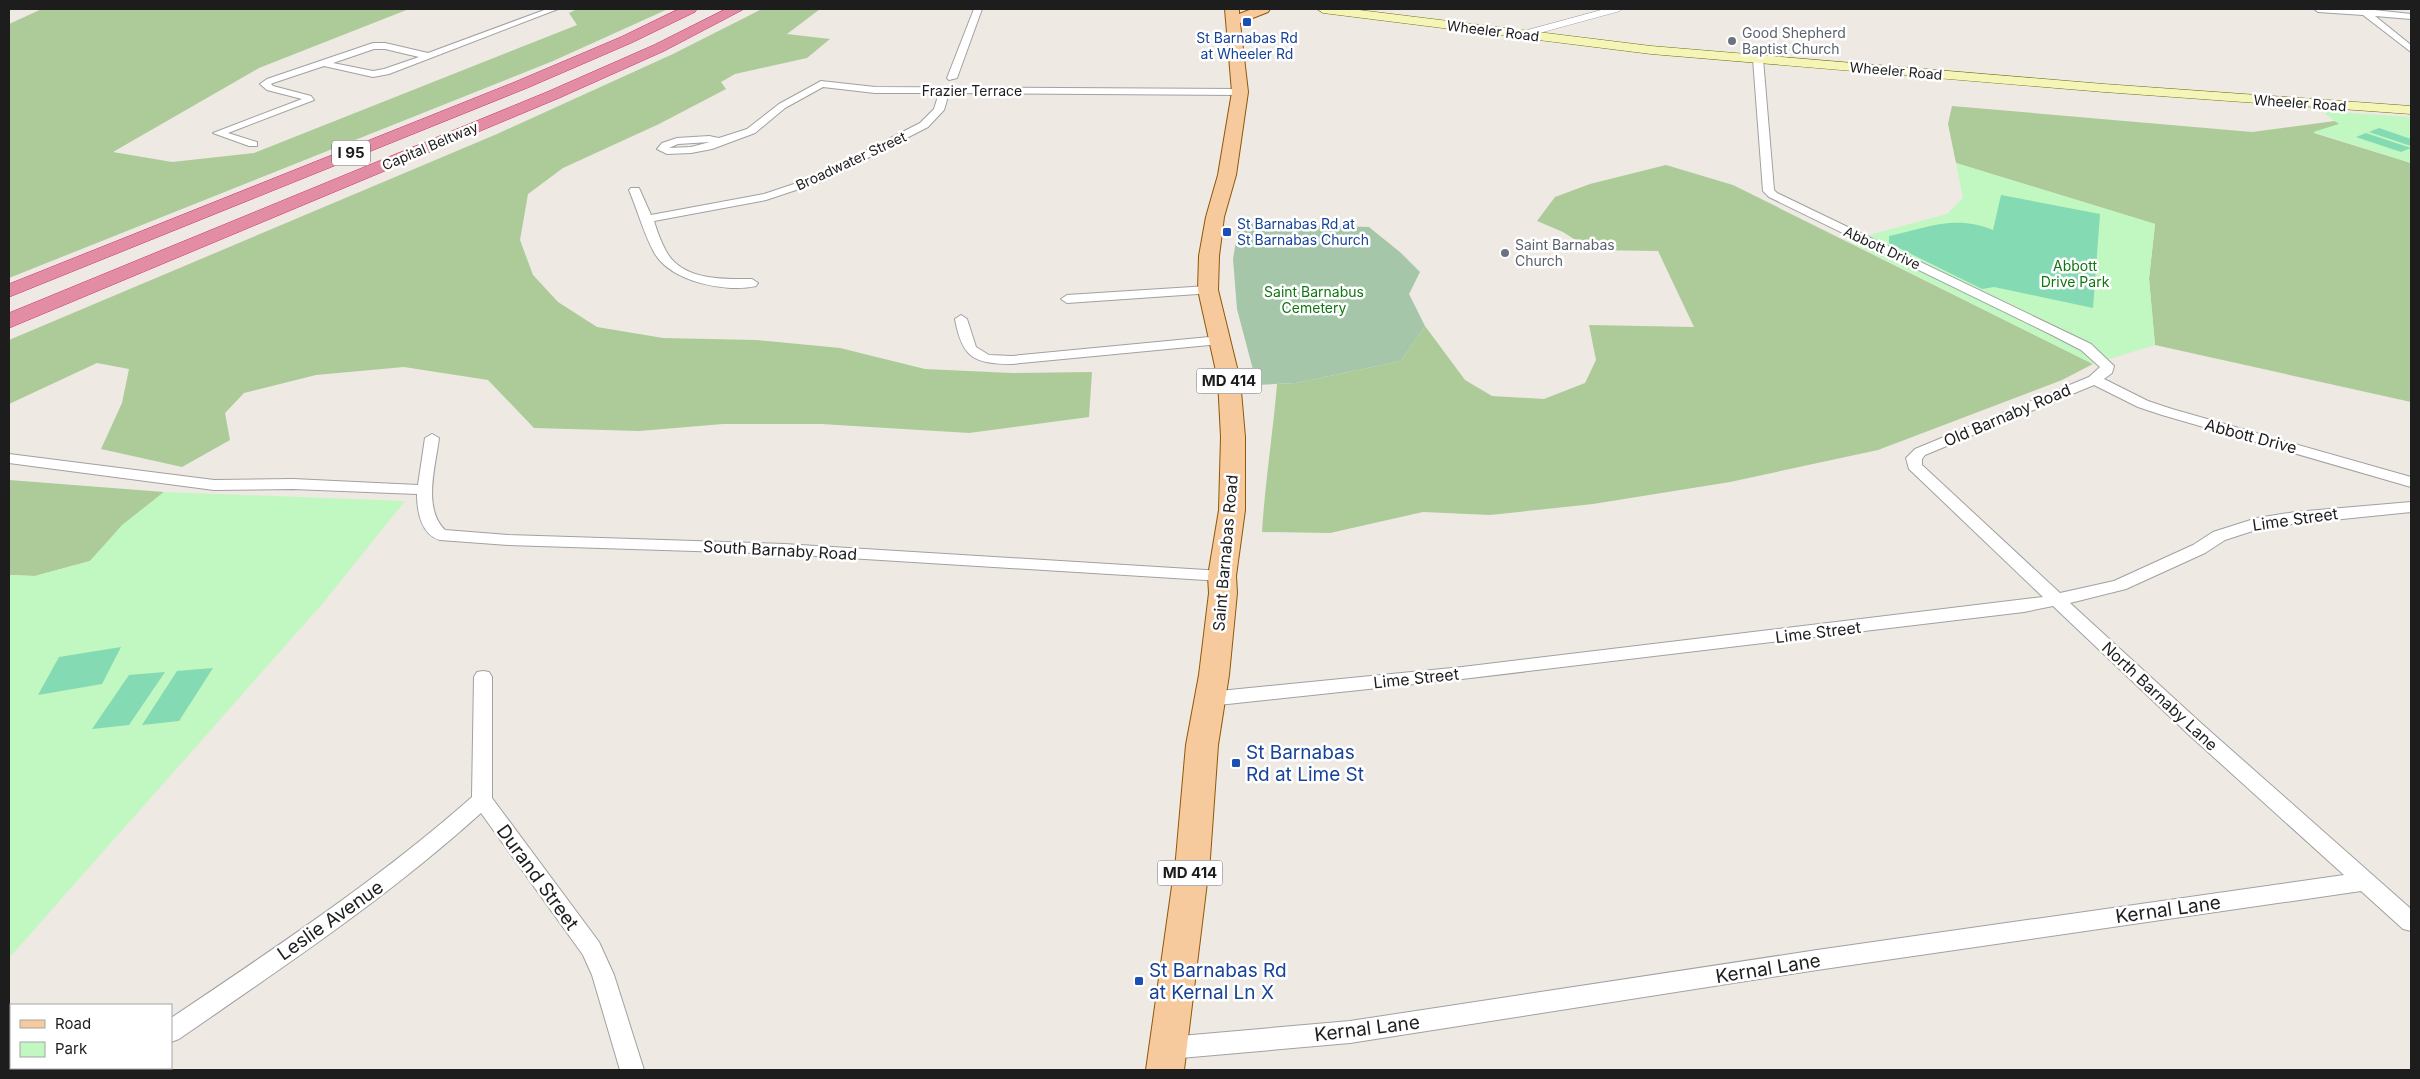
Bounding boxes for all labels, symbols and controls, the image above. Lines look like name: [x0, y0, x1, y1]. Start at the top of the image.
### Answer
marker: St Barnabas Rd at Wheeler Rd: [1241, 16, 1253, 28]
street label: Wheeler Road: [1446, 16, 1540, 45]
place label: Good Shepherd Baptist Church: [1742, 24, 1846, 57]
place label: St Barnabas Rd at Wheeler Rd: [1196, 29, 1298, 62]
marker: Good Shepherd Baptist Church: [1726, 35, 1738, 47]
street label: Wheeler Road: [1849, 58, 1943, 83]
street label: Frazier Terrace: [922, 82, 1022, 99]
street label: Wheeler Road: [2253, 91, 2347, 114]
street label: Capital Beltway: [379, 118, 480, 173]
street label: Broadwater Street: [793, 127, 909, 194]
road number: I 95: [332, 140, 370, 166]
place label: St Barnabas Rd at St Barnabas Church: [1237, 215, 1369, 248]
street label: Abbott Drive: [1841, 222, 1923, 273]
marker: St Barnabas Rd at St Barnabas Church: [1221, 226, 1233, 238]
place label: Saint Barnabas Church: [1515, 236, 1615, 269]
marker: Saint Barnabas Church: [1499, 247, 1511, 259]
park label: Abbott Drive Park: [2041, 257, 2110, 290]
park label: Saint Barnabus Cemetery: [1264, 283, 1364, 316]
road number: MD 414: [1196, 368, 1262, 394]
street label: Old Barnaby Road: [1940, 379, 2074, 451]
street label: Abbott Drive: [2203, 414, 2299, 458]
street label: Saint Barnabas Road: [1208, 474, 1242, 632]
street label: Lime Street: [2251, 503, 2339, 535]
street label: South Barnaby Road: [702, 536, 858, 564]
street label: Lime Street: [1774, 617, 1862, 647]
street label: North Barnaby Lane: [2098, 637, 2222, 755]
street label: Lime Street: [1372, 664, 1460, 692]
place label: St Barnabas Rd at Lime St: [1246, 741, 1364, 786]
marker: St Barnabas Rd at Lime St: [1230, 757, 1242, 769]
street label: Durand Street: [492, 820, 584, 934]
road number: MD 414: [1158, 860, 1222, 886]
street label: Leslie Avenue: [273, 875, 388, 965]
street label: Kernal Lane: [2114, 891, 2222, 928]
street label: Kernal Lane: [1714, 949, 1822, 988]
place label: St Barnabas Rd at Kernal Ln X: [1149, 959, 1287, 1004]
marker: St Barnabas Rd at Kernal Ln X: [1133, 975, 1145, 987]
legend: [10, 1004, 172, 1069]
street label: Kernal Lane: [1313, 1011, 1421, 1046]
text: Road: [55, 1014, 91, 1033]
text: Park: [55, 1039, 88, 1058]

